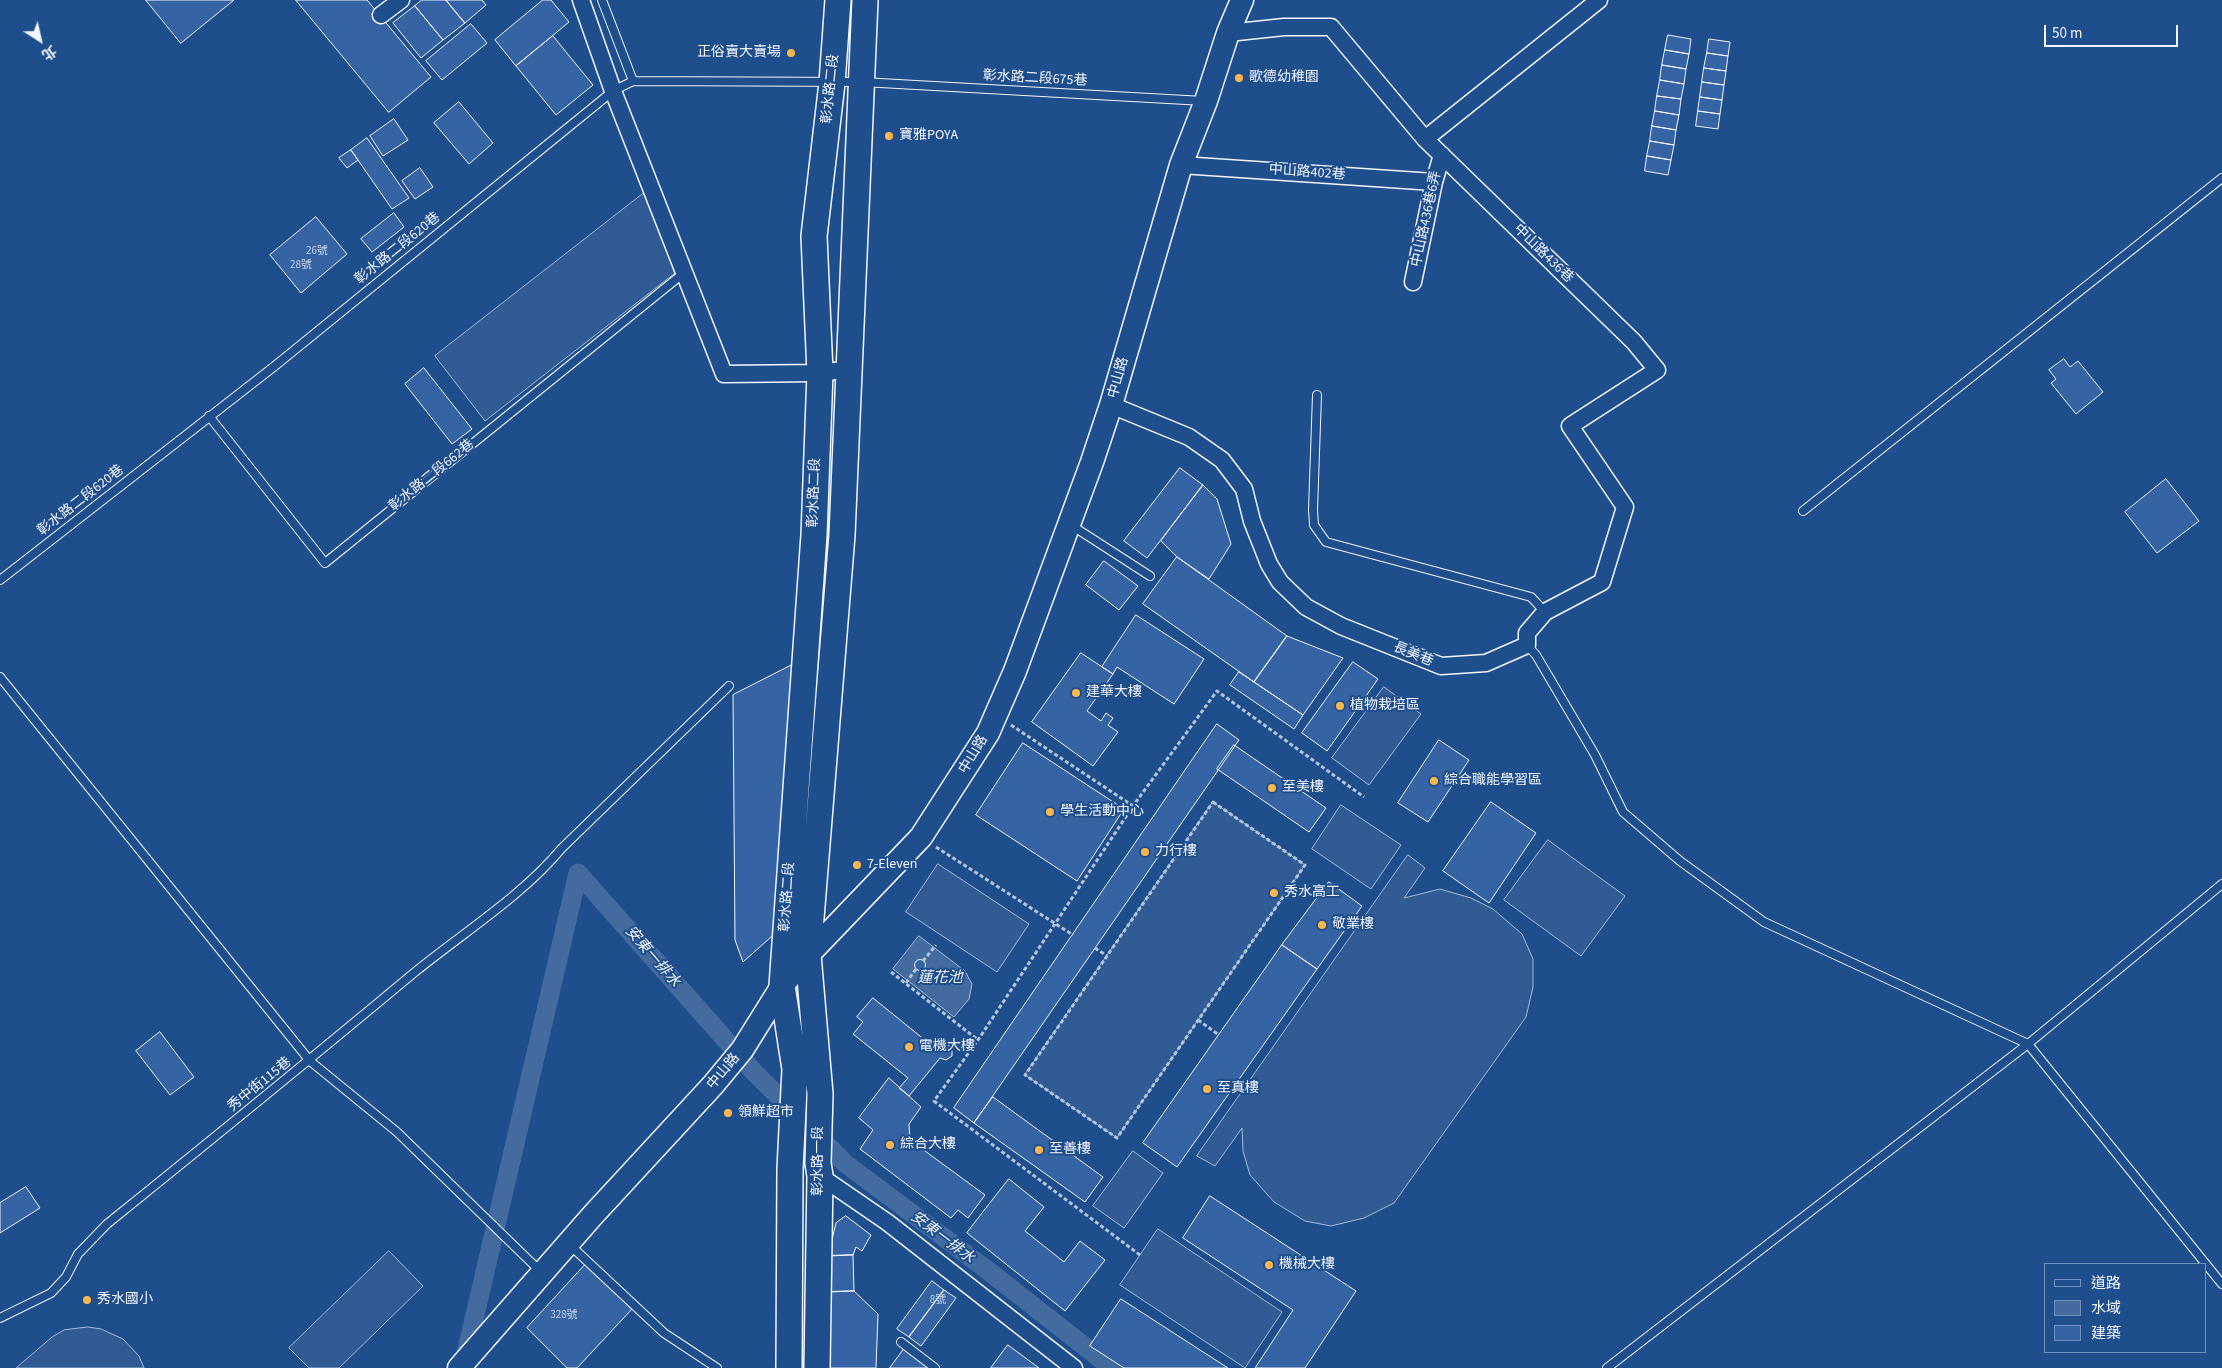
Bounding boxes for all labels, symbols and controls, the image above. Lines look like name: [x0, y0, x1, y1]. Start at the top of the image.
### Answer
north arrow: [15, 15, 65, 65]
scale bar: [2047, 15, 2181, 47]
text: 50 m: [2052, 23, 2082, 44]
text: 北: [37, 40, 60, 64]
place label: 正俗賣大賣場: [697, 45, 781, 61]
marker: 正俗賣大賣場: [785, 47, 797, 59]
street label: 彰水路二段: [819, 53, 843, 125]
street label: 彰水路二段675巷: [982, 68, 1088, 90]
place label: 歌德幼稚園: [1249, 70, 1319, 86]
marker: 歌德幼稚園: [1233, 72, 1245, 84]
place label: 寶雅POYA: [899, 128, 958, 144]
marker: 寶雅POYA: [883, 130, 895, 142]
street label: 中山路402巷: [1268, 162, 1346, 184]
street label: 中山路436巷6弄: [1409, 169, 1445, 269]
street label: 彰水路二段620巷: [352, 209, 444, 289]
street label: 中山路436巷: [1510, 221, 1576, 287]
house number: 26號: [306, 245, 328, 259]
house number: 28號: [290, 259, 312, 273]
street label: 中山路: [1105, 355, 1133, 401]
street label: 彰水路二段662巷: [386, 436, 478, 516]
street label: 彰水路二段: [805, 458, 825, 528]
street label: 彰水路二段620巷: [35, 462, 127, 540]
street label: 長美巷: [1390, 639, 1436, 671]
place label: 建華大樓: [1086, 685, 1142, 701]
marker: 建華大樓: [1070, 687, 1082, 699]
place label: 植物栽培區: [1350, 698, 1420, 714]
marker: 植物栽培區: [1334, 700, 1346, 712]
street label: 中山路: [956, 733, 992, 777]
place label: 綜合職能學習區: [1444, 773, 1542, 789]
marker: 綜合職能學習區: [1428, 775, 1440, 787]
place label: 至美樓: [1282, 780, 1324, 796]
marker: 至美樓: [1266, 782, 1278, 794]
place label: 學生活動中心: [1060, 804, 1144, 820]
marker: 學生活動中心: [1044, 806, 1056, 818]
place label: 力行樓: [1155, 844, 1197, 860]
marker: 力行樓: [1139, 846, 1151, 858]
place label: 7-Eleven: [867, 857, 917, 873]
marker: 7-Eleven: [851, 859, 863, 871]
street label: 彰水路二段: [777, 861, 799, 933]
place label: 秀水高工: [1284, 885, 1340, 901]
marker: 秀水高工: [1268, 887, 1280, 899]
place label: 敬業樓: [1332, 917, 1374, 933]
marker: 敬業樓: [1316, 919, 1328, 931]
water label: 安東一排水: [621, 923, 683, 991]
water label: 蓮花池: [918, 970, 962, 988]
place label: 電機大樓: [919, 1039, 975, 1055]
marker: 電機大樓: [903, 1041, 915, 1053]
street label: 中山路: [704, 1051, 744, 1093]
street label: 秀中街115巷: [225, 1054, 295, 1116]
place label: 至真樓: [1217, 1081, 1259, 1097]
marker: 至真樓: [1201, 1083, 1213, 1095]
place label: 領鮮超市: [738, 1105, 794, 1121]
marker: 領鮮超市: [722, 1107, 734, 1119]
street label: 彰水路一段: [811, 1126, 827, 1196]
place label: 綜合大樓: [900, 1137, 956, 1153]
marker: 綜合大樓: [884, 1139, 896, 1151]
place label: 至善樓: [1049, 1142, 1091, 1158]
marker: 至善樓: [1033, 1144, 1045, 1156]
water label: 安東一排水: [907, 1208, 977, 1268]
place label: 機械大樓: [1279, 1257, 1335, 1273]
marker: 機械大樓: [1263, 1259, 1275, 1271]
legend: [2044, 1263, 2207, 1353]
text: 道路: [2091, 1273, 2121, 1294]
place label: 秀水國小: [97, 1292, 153, 1308]
marker: 秀水國小: [81, 1294, 93, 1306]
house number: 8號: [930, 1294, 946, 1308]
text: 水域: [2091, 1298, 2121, 1319]
house number: 328號: [550, 1309, 578, 1323]
text: 建築: [2091, 1323, 2121, 1344]

